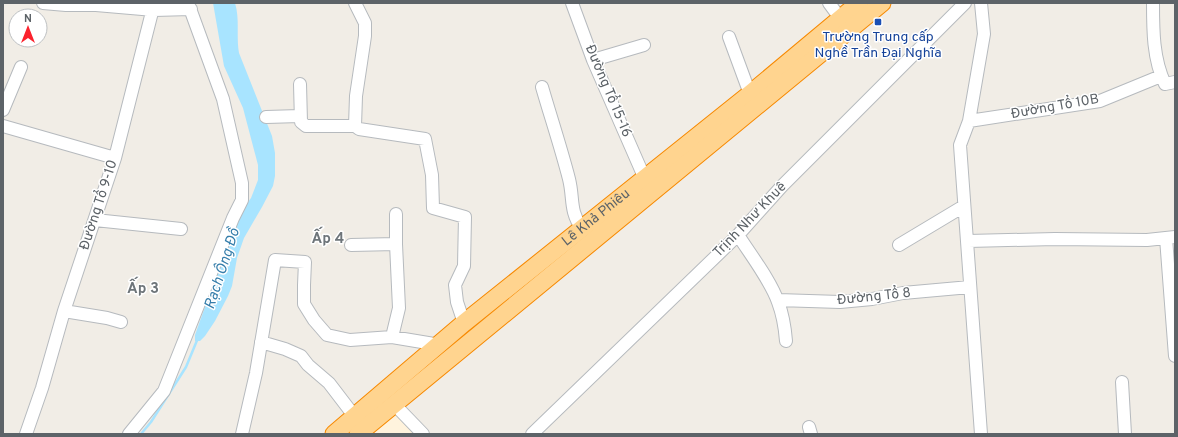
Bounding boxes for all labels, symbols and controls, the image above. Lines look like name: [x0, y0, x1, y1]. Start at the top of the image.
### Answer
north arrow: [8, 8, 48, 48]
text: N: [24, 12, 32, 26]
marker: Trường Trung cấp Nghề Trần Đại Nghĩa: [873, 17, 883, 27]
place label: Trường Trung cấp Nghề Trần Đại Nghĩa: [814, 29, 942, 62]
street label: Đường Tổ 15-16: [581, 42, 636, 140]
street label: Đường Tổ 10B: [1009, 90, 1100, 123]
street label: Đường Tổ 9-10: [75, 157, 122, 252]
street label: Trịnh Như Khuê: [710, 179, 790, 261]
street label: Lê Khả Phiêu: [559, 185, 633, 250]
water label: Rạch Ông Đồ: [199, 224, 246, 312]
district label: Ấp 4: [312, 226, 344, 249]
district label: Ấp 3: [127, 276, 159, 299]
street label: Đường Tổ 8: [836, 284, 912, 309]

